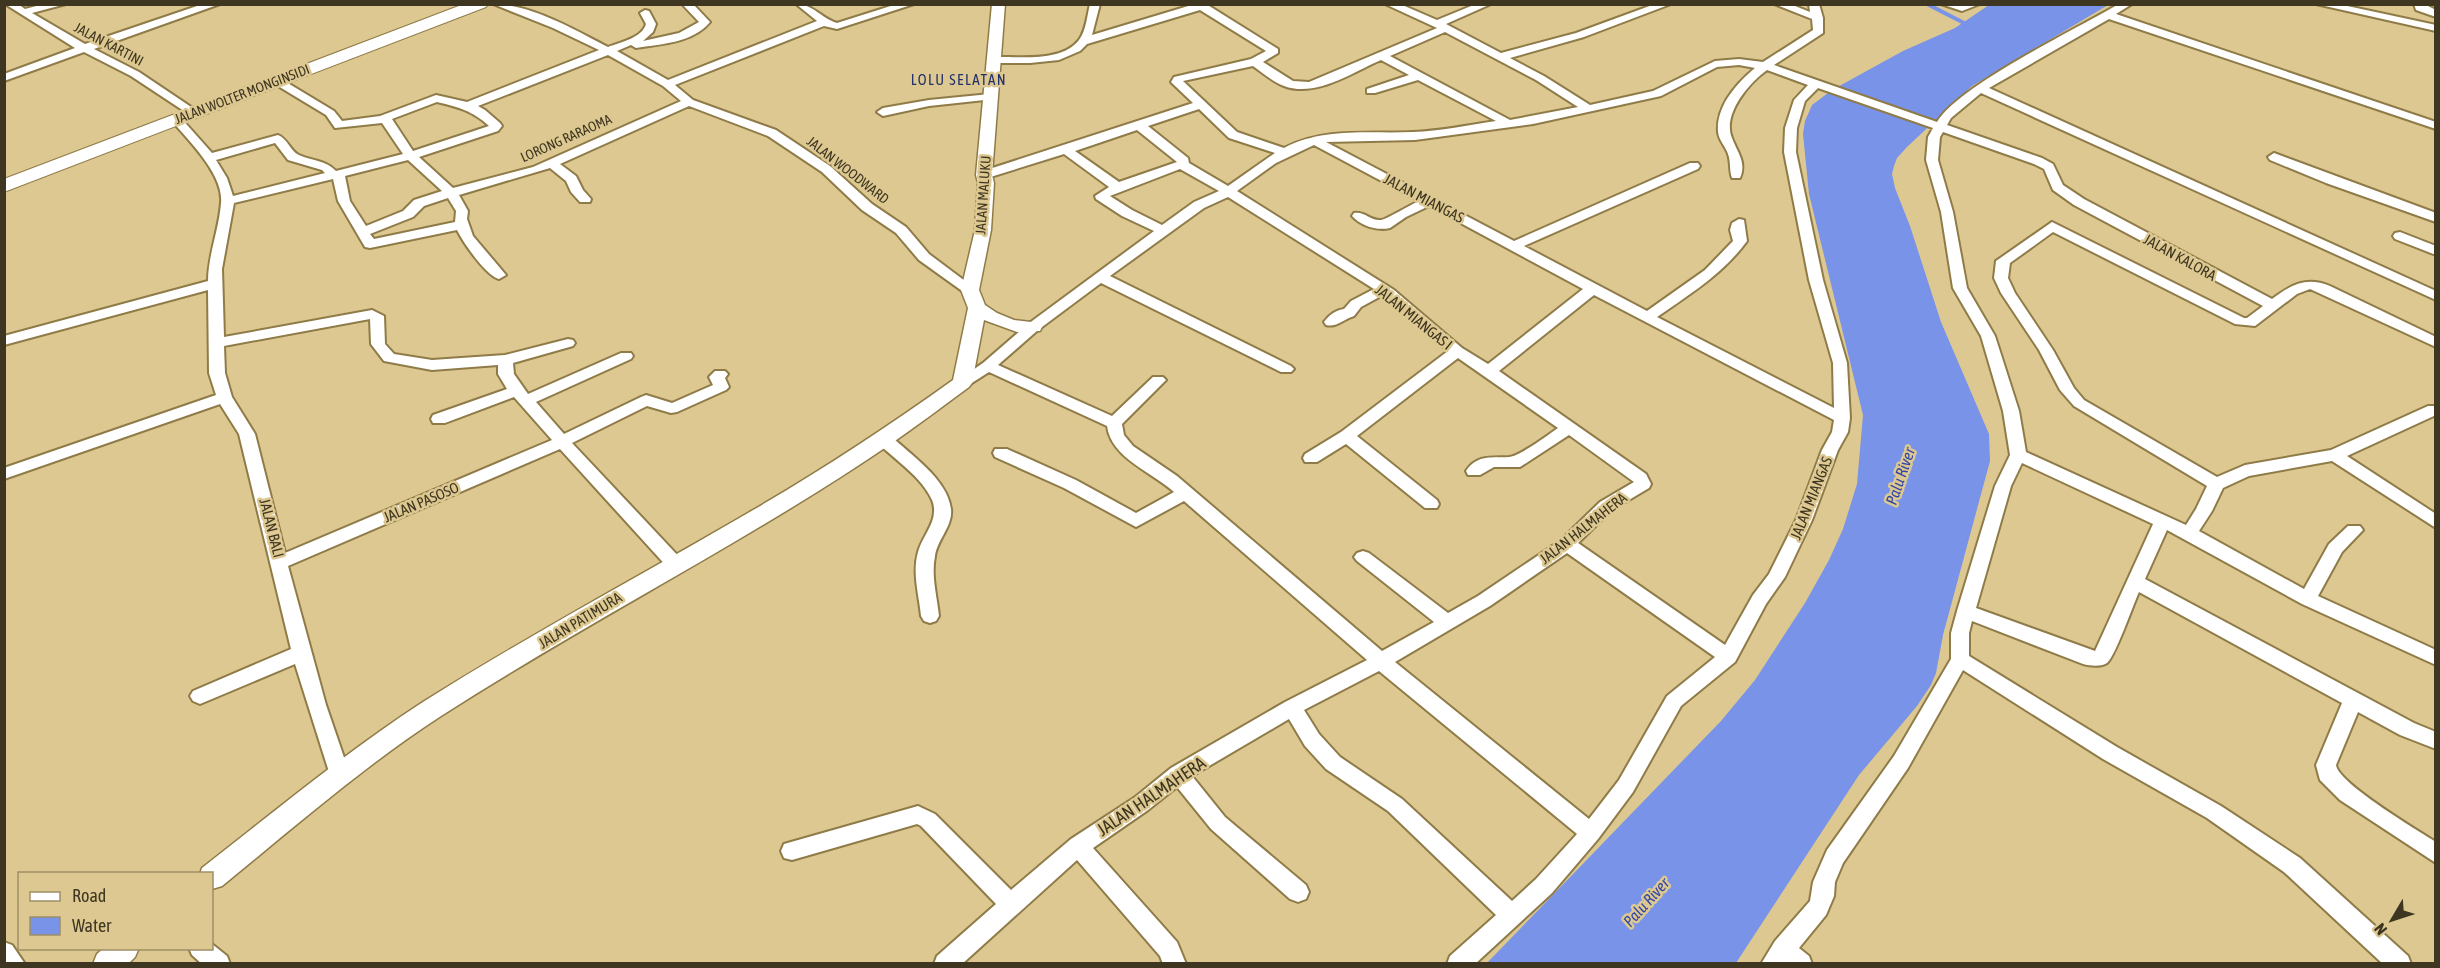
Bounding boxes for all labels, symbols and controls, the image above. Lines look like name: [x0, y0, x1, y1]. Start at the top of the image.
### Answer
street label: JALAN KARTINI: [72, 19, 146, 69]
street label: JALAN WOLTER MONGINSIDI: [172, 61, 312, 127]
district label: LOLU SELATAN: [911, 71, 1007, 88]
street label: LORONG RARAOMA: [518, 111, 614, 165]
street label: JALAN WOODWARD: [804, 133, 892, 207]
street label: JALAN MALUKU: [972, 155, 994, 235]
street label: JALAN MIANGAS: [1381, 170, 1467, 226]
street label: JALAN KALORA: [2141, 230, 2220, 284]
street label: JALAN MIANGAS I: [1372, 281, 1456, 353]
water label: Palu River: [1882, 444, 1919, 507]
street label: JALAN MIANGAS: [1787, 454, 1835, 542]
street label: JALAN PASOSO: [381, 478, 462, 526]
street label: JALAN HALMAHERA: [1536, 488, 1630, 567]
street label: JALAN BALI: [256, 497, 288, 559]
street label: JALAN PATIMURA: [535, 588, 625, 651]
street label: JALAN HALMAHERA: [1093, 752, 1209, 840]
legend: [18, 872, 213, 950]
water label: Palu River: [1619, 873, 1673, 930]
text: Road: [72, 885, 106, 906]
north arrow: [2362, 890, 2422, 950]
text: Water: [72, 915, 112, 936]
text: N: [2370, 920, 2390, 939]

